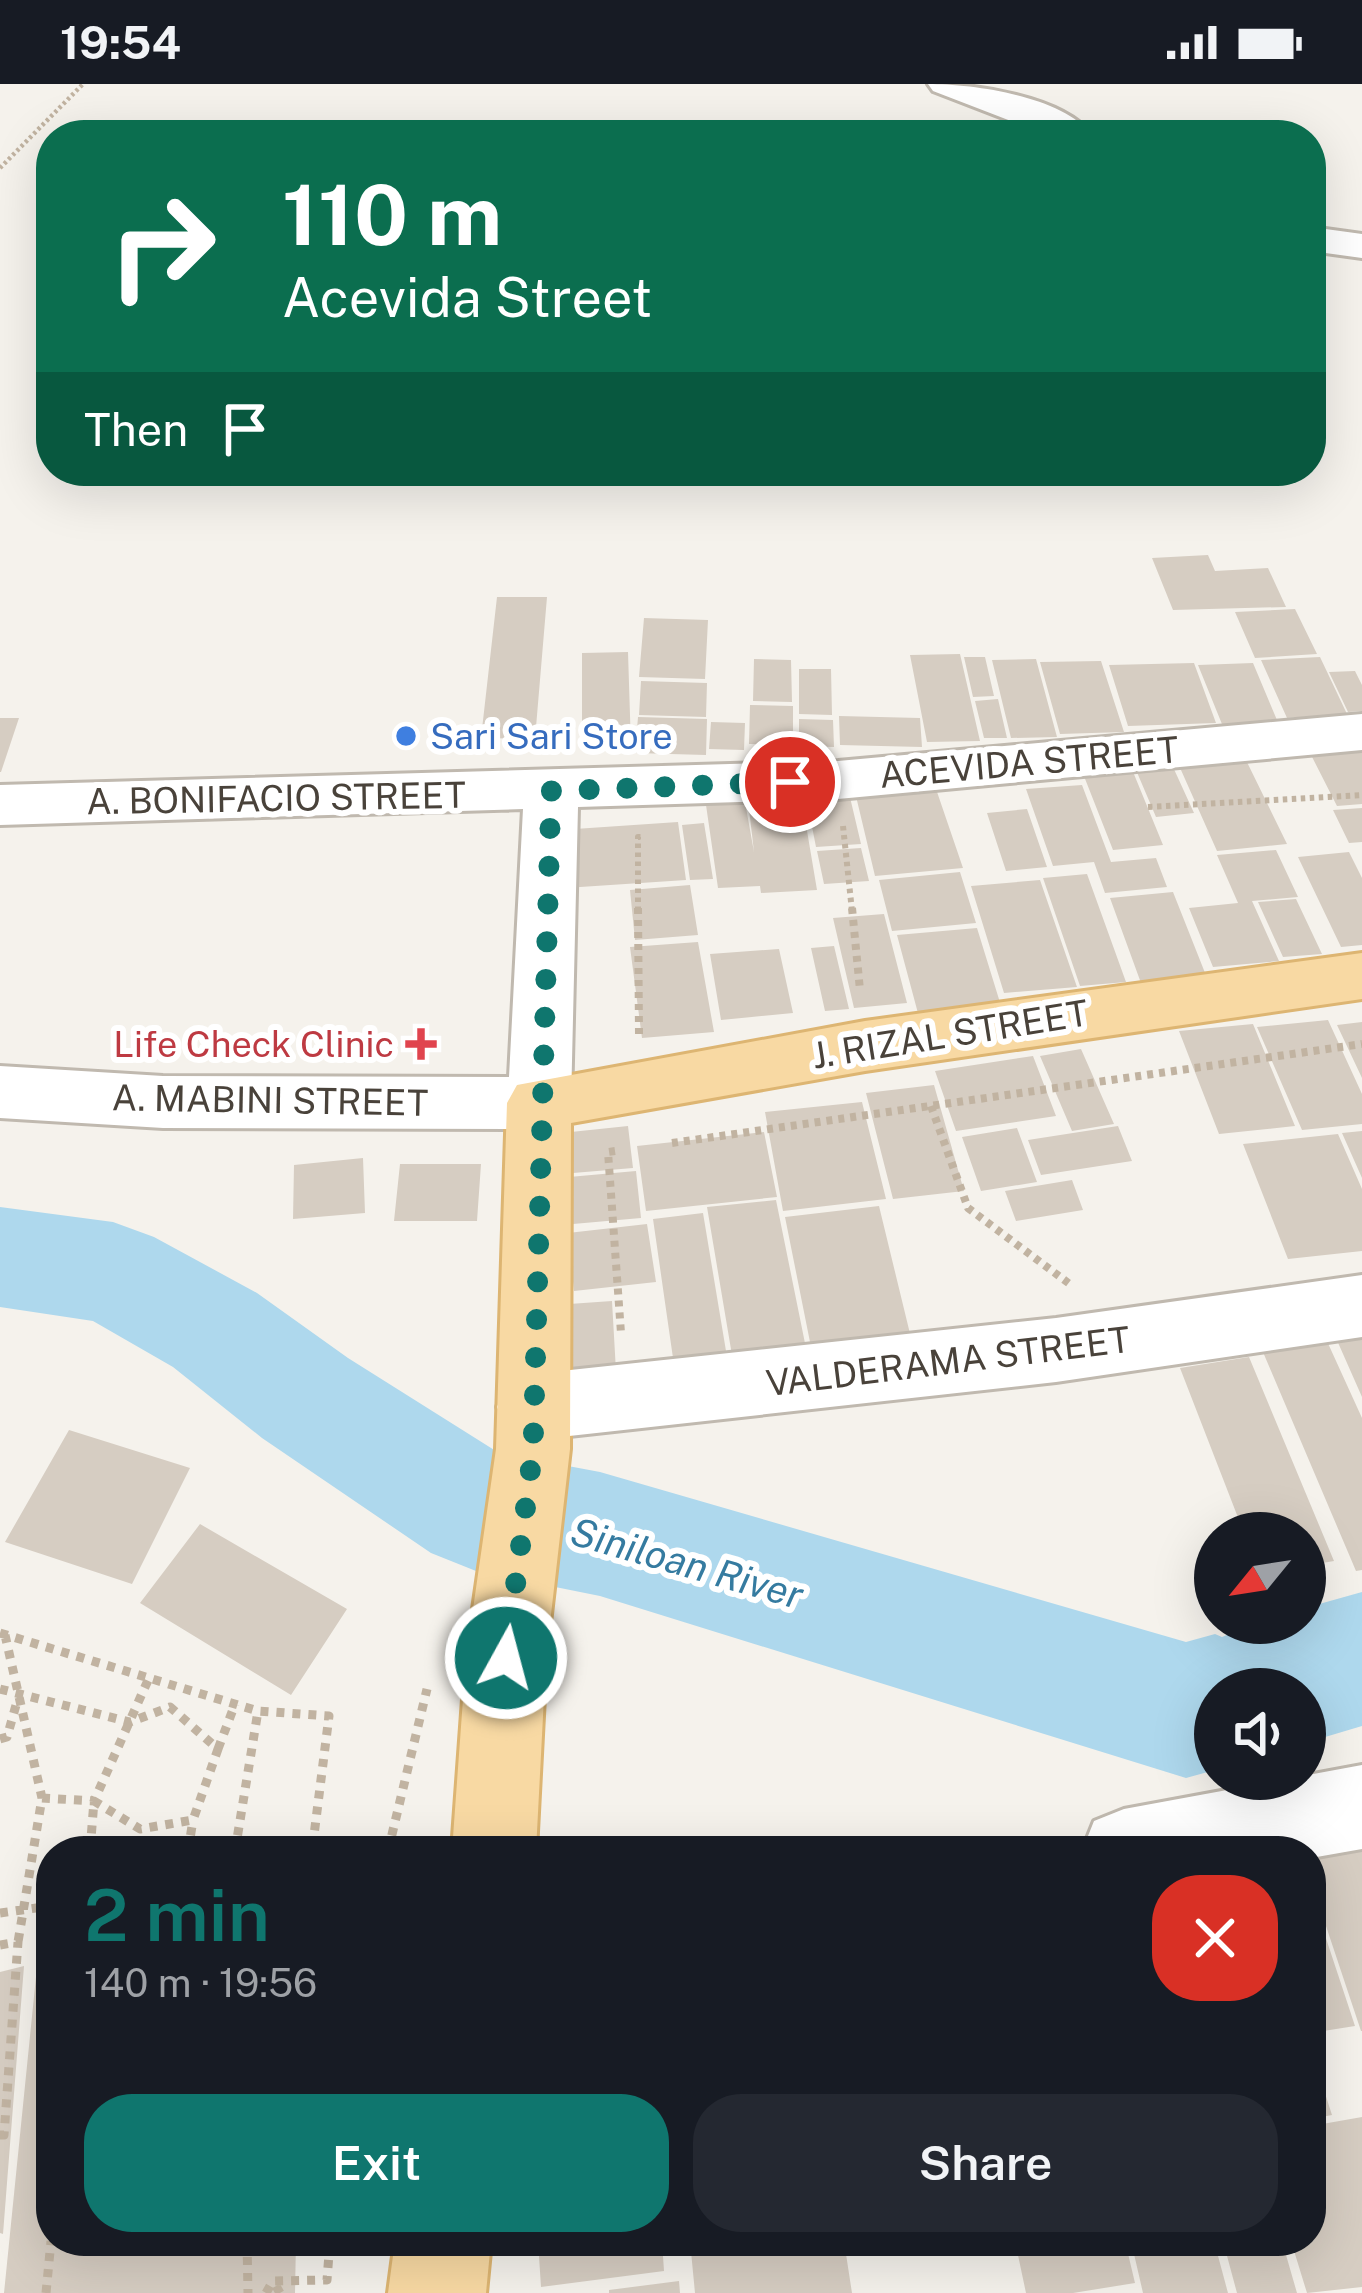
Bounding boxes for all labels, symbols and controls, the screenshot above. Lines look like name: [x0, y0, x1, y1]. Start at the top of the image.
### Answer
text: 19:54: [60, 16, 181, 69]
text: 110 m: [282, 165, 502, 264]
icon: right: [84, 168, 240, 324]
text: Acevida Street: [282, 266, 652, 329]
icon: arrive: [212, 396, 278, 462]
text: Then: [84, 403, 188, 456]
place label: Sari Sari Store: [430, 715, 673, 757]
marker: Sari Sari Store: [393, 723, 419, 749]
street label: ACEVIDA STREET: [878, 728, 1180, 796]
pin: [739, 731, 841, 833]
icon: arrive: [757, 749, 823, 815]
street label: A. BONIFACIO STREET: [86, 774, 466, 822]
street label: J. RIZAL STREET: [809, 991, 1091, 1077]
place label: Life Check Clinic: [113, 1023, 394, 1065]
marker: Life Check Clinic: [405, 1028, 437, 1060]
street label: A. MABINI STREET: [111, 1076, 429, 1124]
street label: VALDERAMA STREET: [764, 1318, 1132, 1404]
water label: Siniloan River: [565, 1508, 809, 1618]
north arrow: [1194, 1512, 1326, 1644]
map controls: [1194, 1512, 1326, 1800]
position arrow: [443, 1595, 569, 1721]
button: sound: [1194, 1668, 1326, 1800]
text: 2 min: [84, 1873, 270, 1957]
button: close: [1152, 1875, 1278, 2001]
text: 140 m · 19:56: [84, 1960, 317, 2006]
button: Exit: [84, 2094, 669, 2232]
button: Share: [693, 2094, 1278, 2232]

